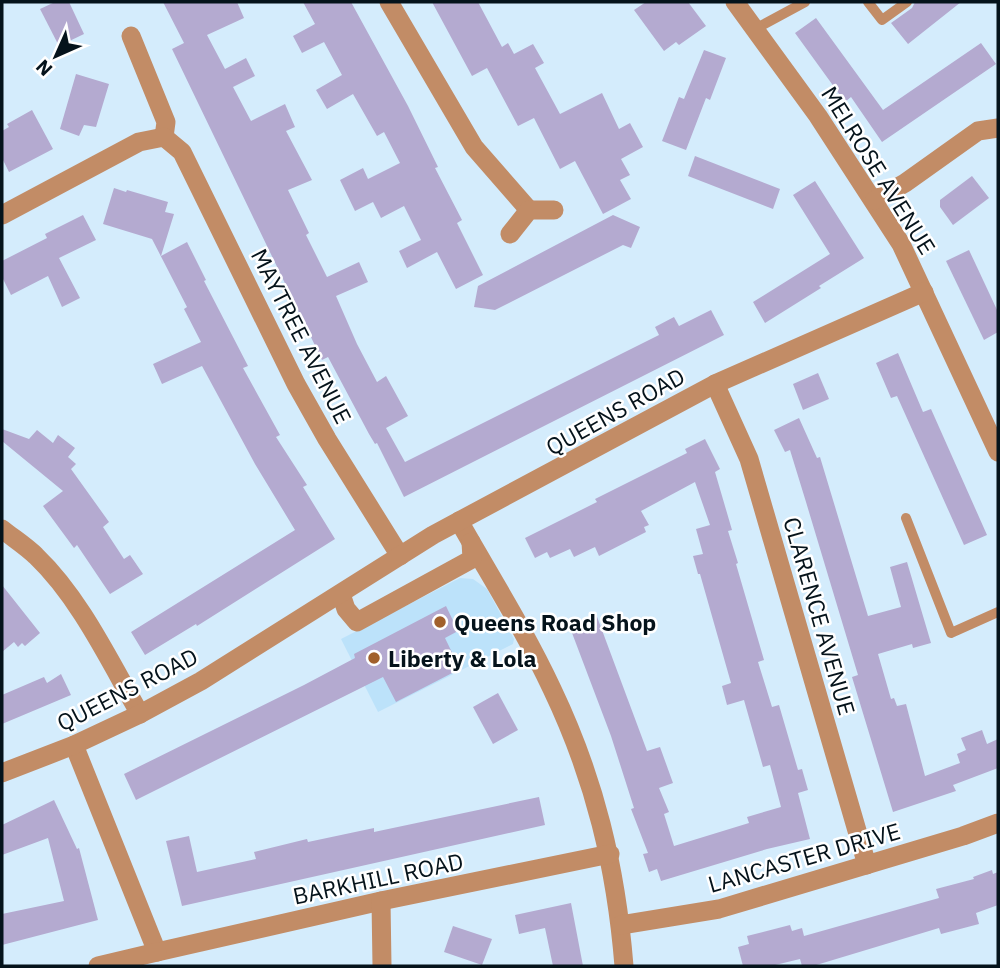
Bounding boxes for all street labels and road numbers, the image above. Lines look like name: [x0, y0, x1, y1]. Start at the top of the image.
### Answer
street label: MELROSE AVENUE: [815, 80, 943, 260]
street label: MAYTREE AVENUE: [245, 243, 359, 429]
street label: QUEENS ROAD: [540, 360, 690, 462]
street label: CLARENCE AVENUE: [777, 513, 863, 719]
street label: QUEENS ROAD: [51, 641, 203, 737]
street label: LANCASTER DRIVE: [704, 815, 904, 899]
street label: BARKHILL ROAD: [290, 845, 466, 911]

